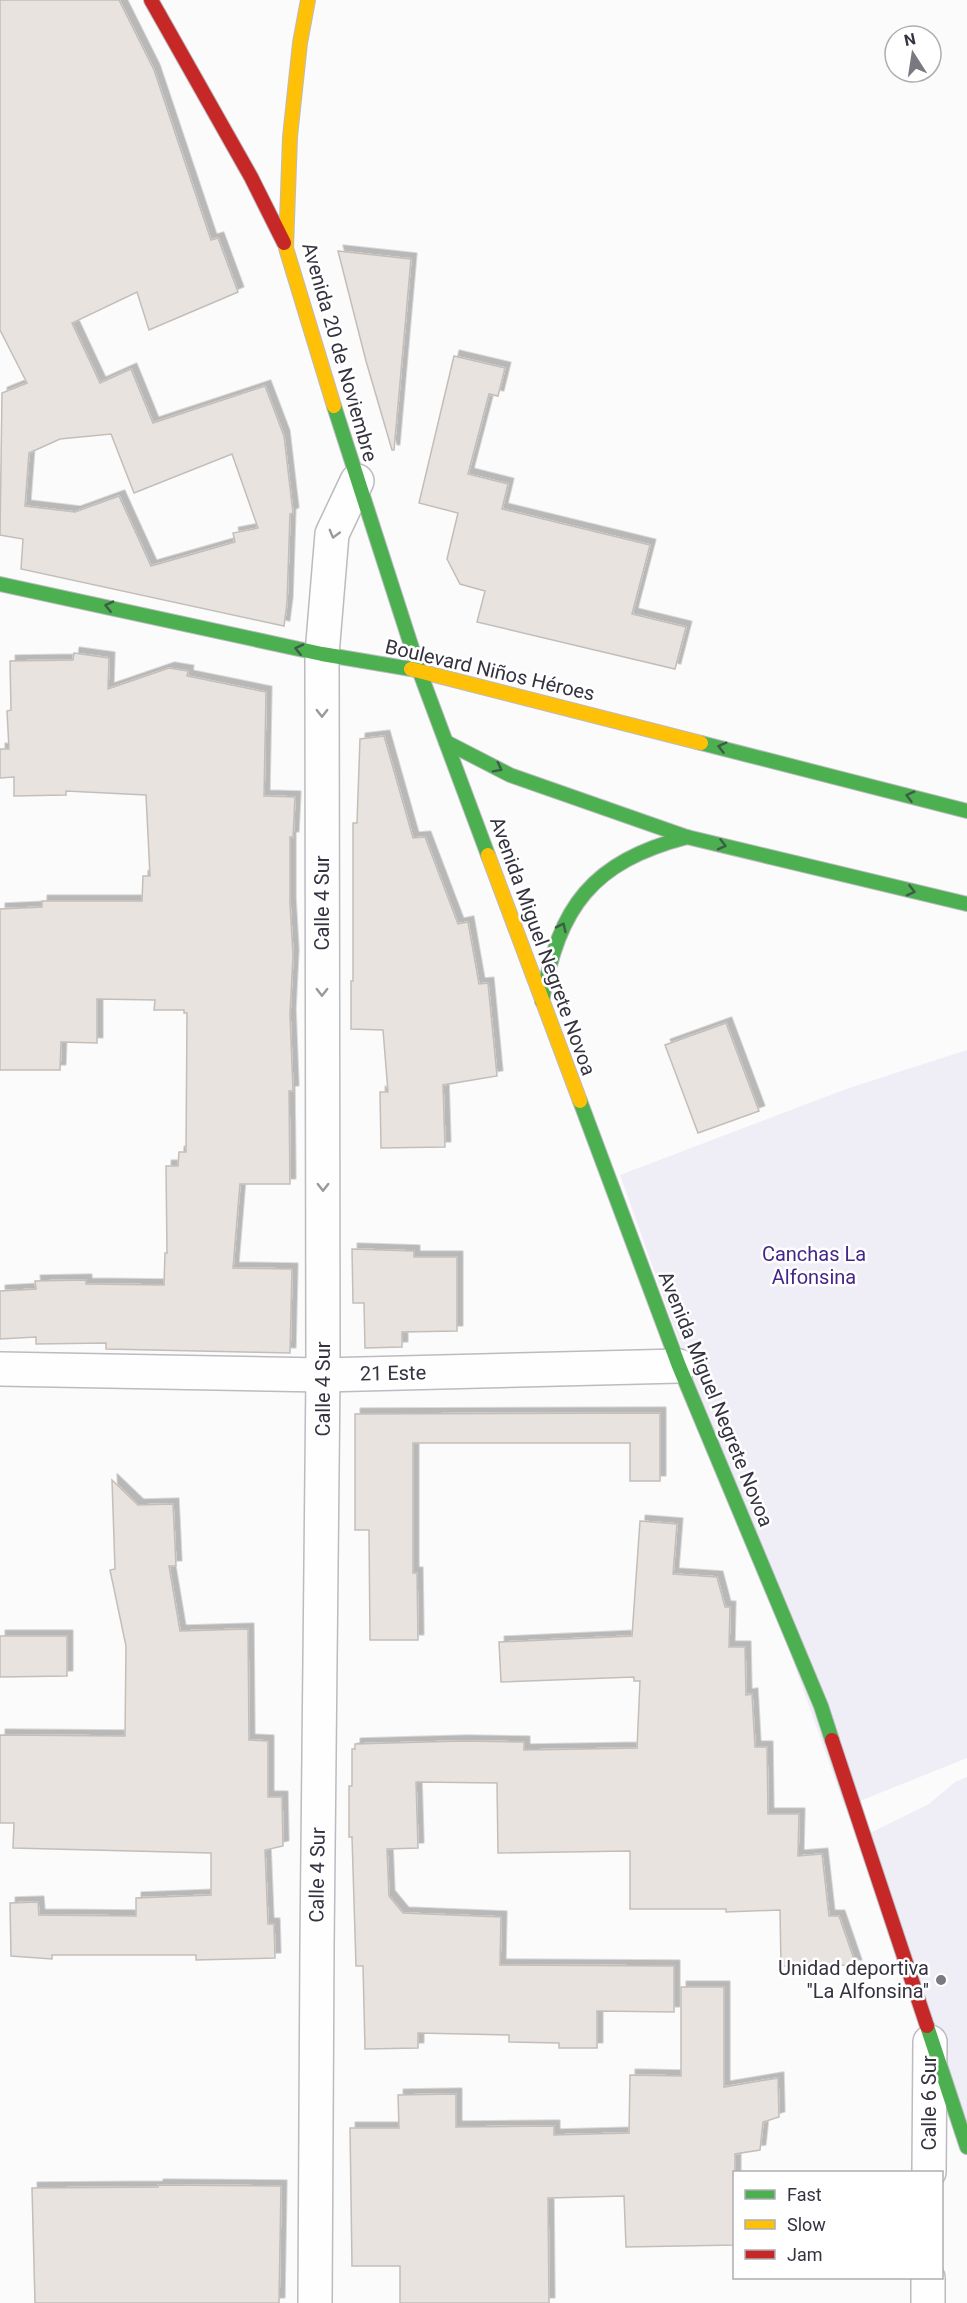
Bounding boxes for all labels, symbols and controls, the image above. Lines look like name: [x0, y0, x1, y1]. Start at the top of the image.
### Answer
north arrow: [883, 24, 943, 84]
text: N: [902, 29, 917, 50]
street label: Avenida 20 de Noviembre: [297, 240, 383, 464]
one-way arrow: [328, 529, 341, 539]
one-way arrow: [104, 601, 114, 614]
street label: Boulevard Niños Héroes: [383, 634, 597, 706]
one-way arrow: [295, 644, 305, 657]
one-way arrow: [316, 708, 328, 717]
one-way arrow: [717, 742, 728, 754]
one-way arrow: [491, 761, 502, 773]
one-way arrow: [906, 791, 916, 803]
street label: Avenida Miguel Negrete Novoa: [485, 813, 601, 1079]
one-way arrow: [717, 837, 727, 850]
street label: Calle 4 Sur: [310, 855, 334, 951]
one-way arrow: [906, 883, 916, 896]
one-way arrow: [555, 922, 567, 933]
one-way arrow: [316, 987, 328, 996]
one-way arrow: [317, 1182, 329, 1191]
park label: Canchas La Alfonsina: [762, 1242, 866, 1289]
street label: Avenida Miguel Negrete Novoa: [654, 1268, 778, 1530]
street label: Calle 4 Sur: [311, 1341, 335, 1437]
street label: 21 Este: [360, 1360, 426, 1386]
street label: Calle 4 Sur: [304, 1827, 330, 1923]
place label: Unidad deportiva ''La Alfonsina'': [778, 1956, 929, 2003]
marker: Unidad deportiva ''La Alfonsina'': [934, 1973, 948, 1987]
street label: Calle 6 Sur: [917, 2055, 941, 2151]
legend: [733, 2171, 943, 2279]
text: Fast: [787, 2184, 822, 2205]
text: Slow: [787, 2214, 826, 2235]
text: Jam: [787, 2244, 823, 2265]

